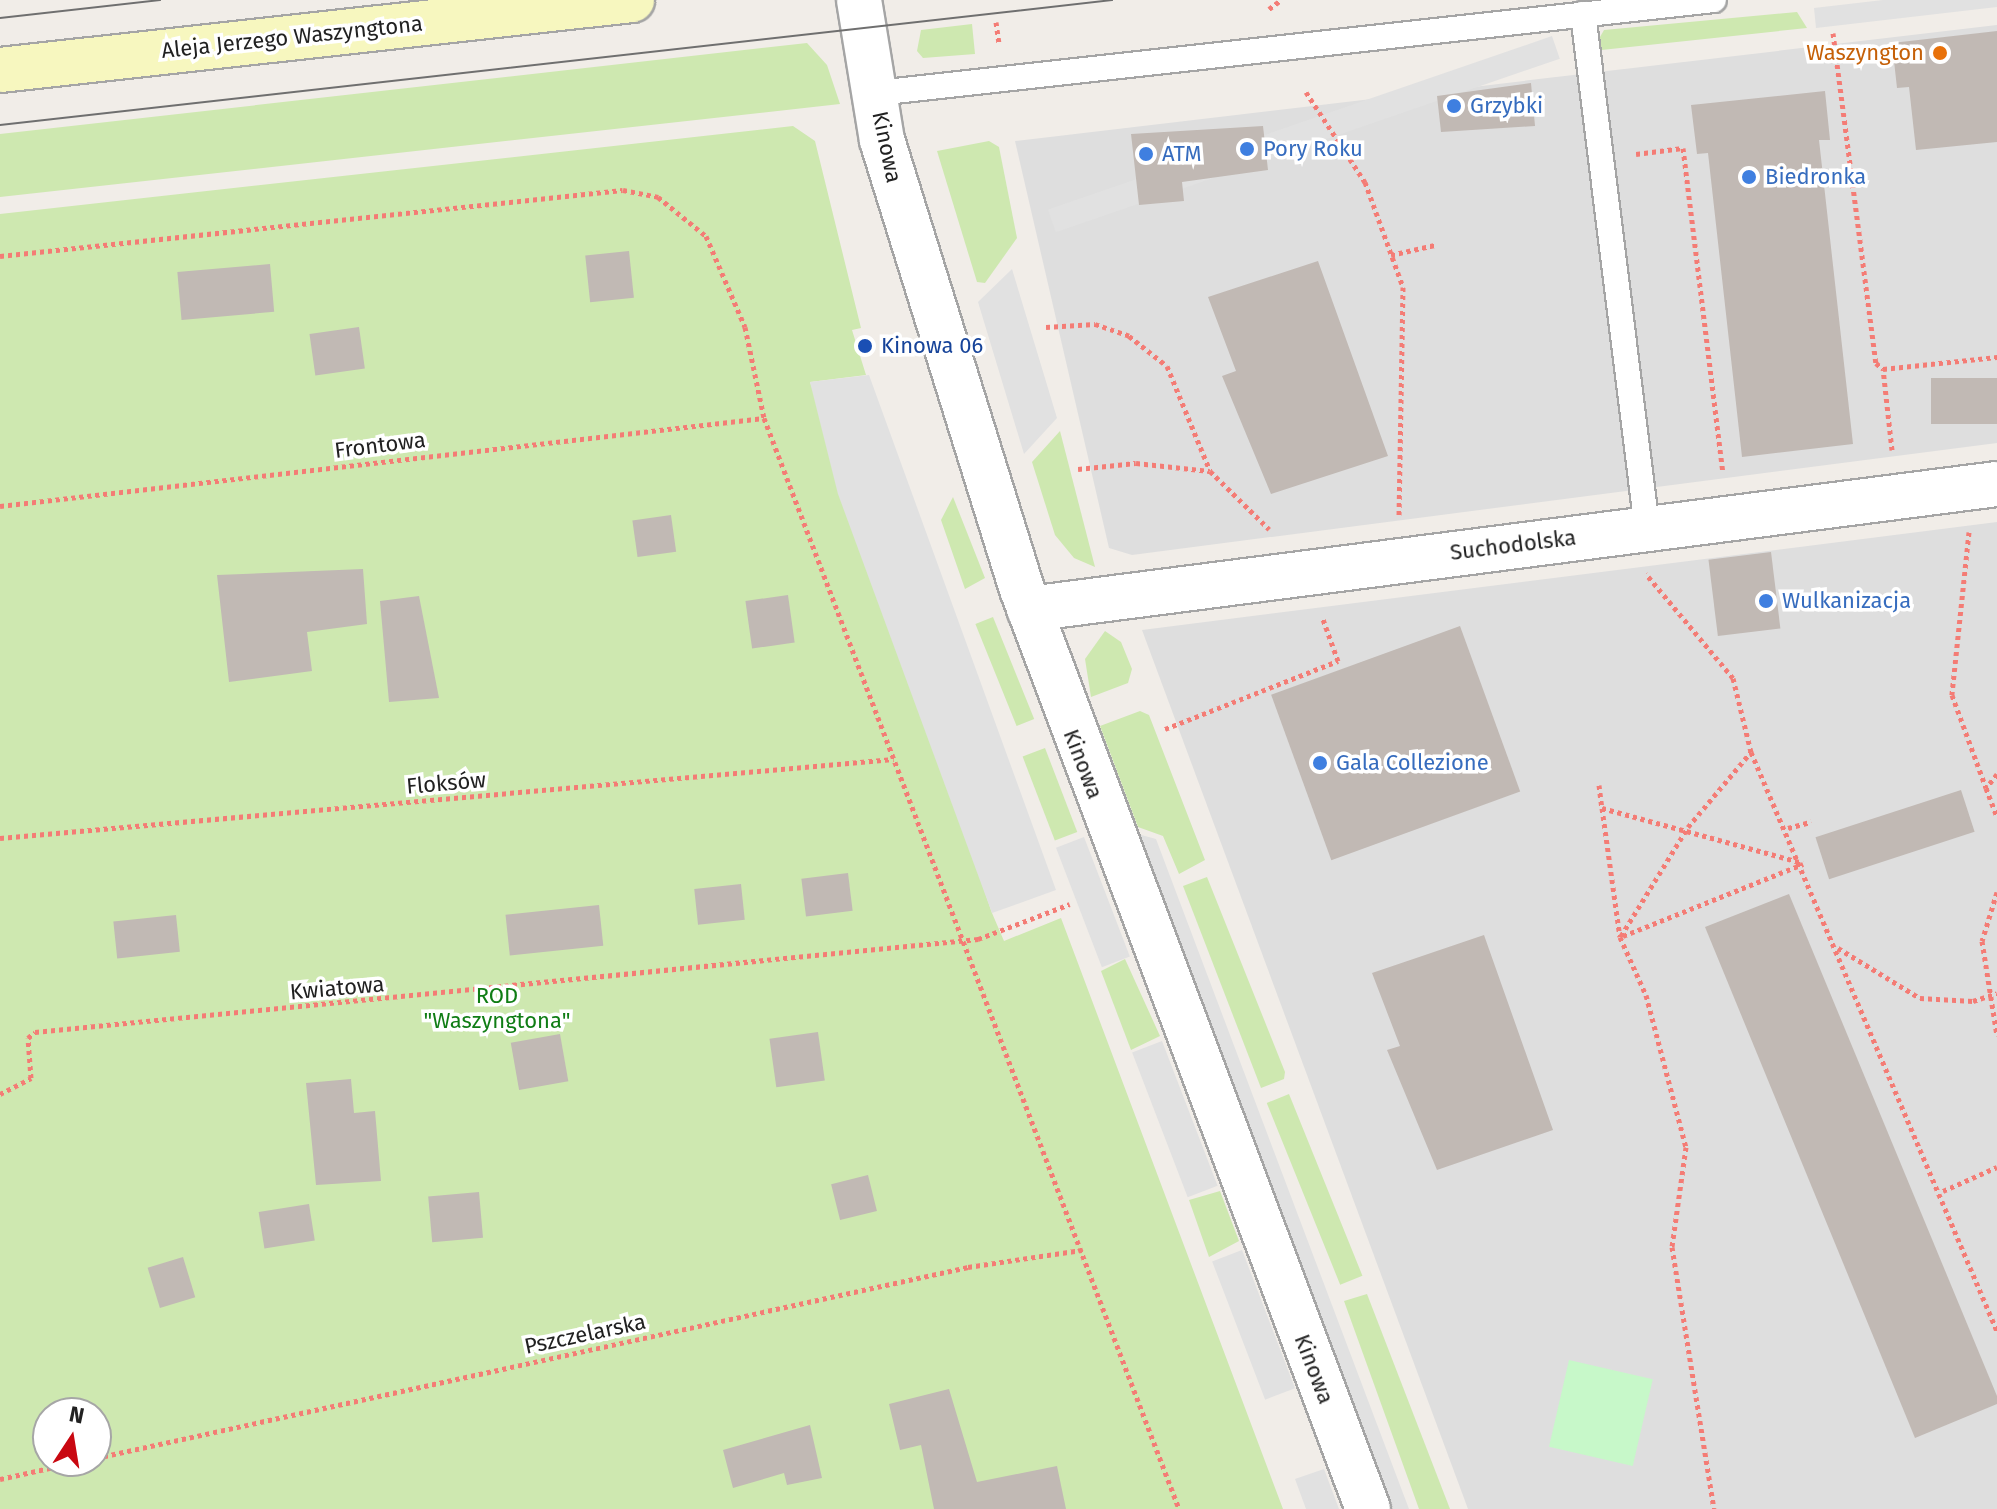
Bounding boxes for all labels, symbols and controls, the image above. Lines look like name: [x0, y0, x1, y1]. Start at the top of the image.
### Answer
street label: Aleja Jerzego Waszyngtona: [160, 10, 424, 64]
place label: Waszyngton: [1806, 40, 1924, 66]
marker: Waszyngton: [1931, 44, 1949, 62]
place label: Grzybki: [1470, 93, 1543, 119]
marker: Grzybki: [1445, 97, 1463, 115]
street label: Kinowa: [867, 109, 907, 185]
place label: Pory Roku: [1263, 136, 1363, 162]
marker: Pory Roku: [1238, 140, 1256, 158]
place label: ATM: [1162, 141, 1202, 167]
marker: ATM: [1137, 145, 1155, 163]
place label: Biedronka: [1765, 164, 1866, 190]
marker: Biedronka: [1740, 168, 1758, 186]
place label: Kinowa 06: [881, 333, 983, 359]
marker: Kinowa 06: [856, 337, 874, 355]
street label: Frontowa: [333, 426, 427, 464]
street label: Suchodolska: [1449, 524, 1577, 566]
place label: Wulkanizacja: [1782, 588, 1911, 614]
marker: Wulkanizacja: [1757, 592, 1775, 610]
street label: Kinowa: [1058, 725, 1108, 803]
place label: Gala Collezione: [1336, 750, 1489, 776]
marker: Gala Collezione: [1311, 754, 1329, 772]
street label: Floksów: [405, 766, 487, 800]
street label: Kwiatowa: [289, 971, 385, 1005]
park label: ROD "Waszyngtona": [424, 982, 570, 1034]
street label: Pszczelarska: [522, 1308, 648, 1360]
street label: Kinowa: [1289, 1330, 1339, 1408]
north arrow: [32, 1397, 112, 1477]
text: N: [67, 1400, 87, 1430]

